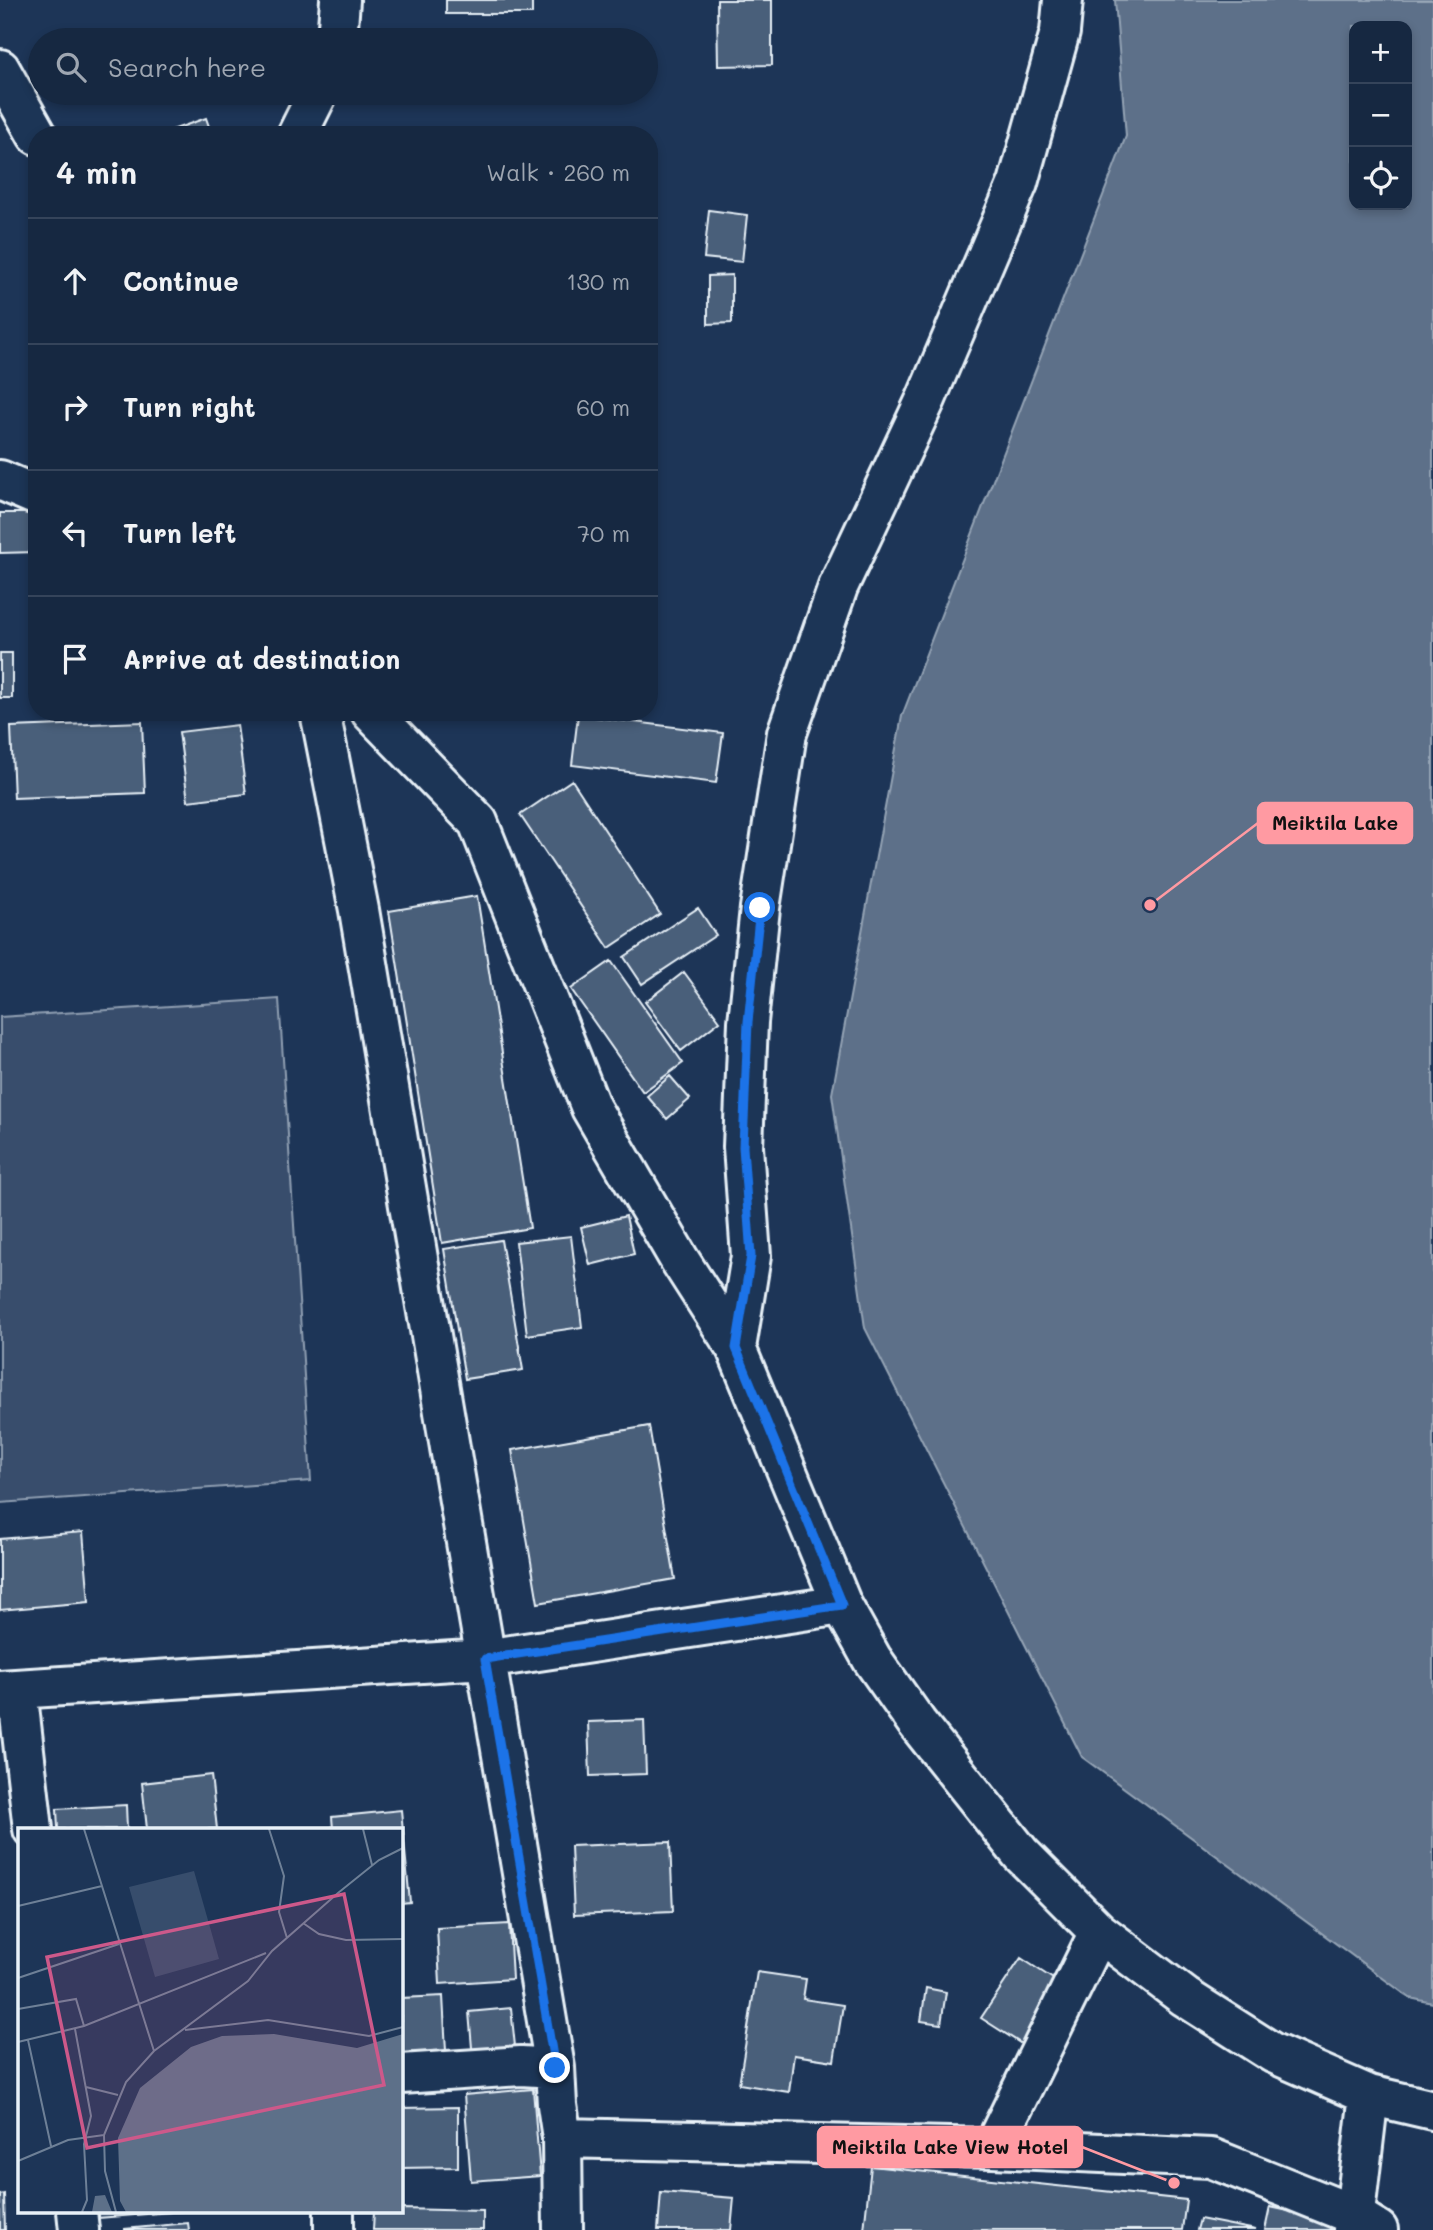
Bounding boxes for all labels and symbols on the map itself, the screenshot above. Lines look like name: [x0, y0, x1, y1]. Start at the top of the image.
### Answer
callout: Meiktila Lake: [1258, 803, 1412, 843]
text: Meiktila Lake: [1272, 810, 1398, 835]
route start: [744, 892, 775, 923]
inset map: [18, 1828, 402, 2212]
route end: [539, 2052, 570, 2083]
callout: Meiktila Lake View Hotel: [818, 2127, 1082, 2167]
text: Meiktila Lake View Hotel: [832, 2134, 1068, 2159]

